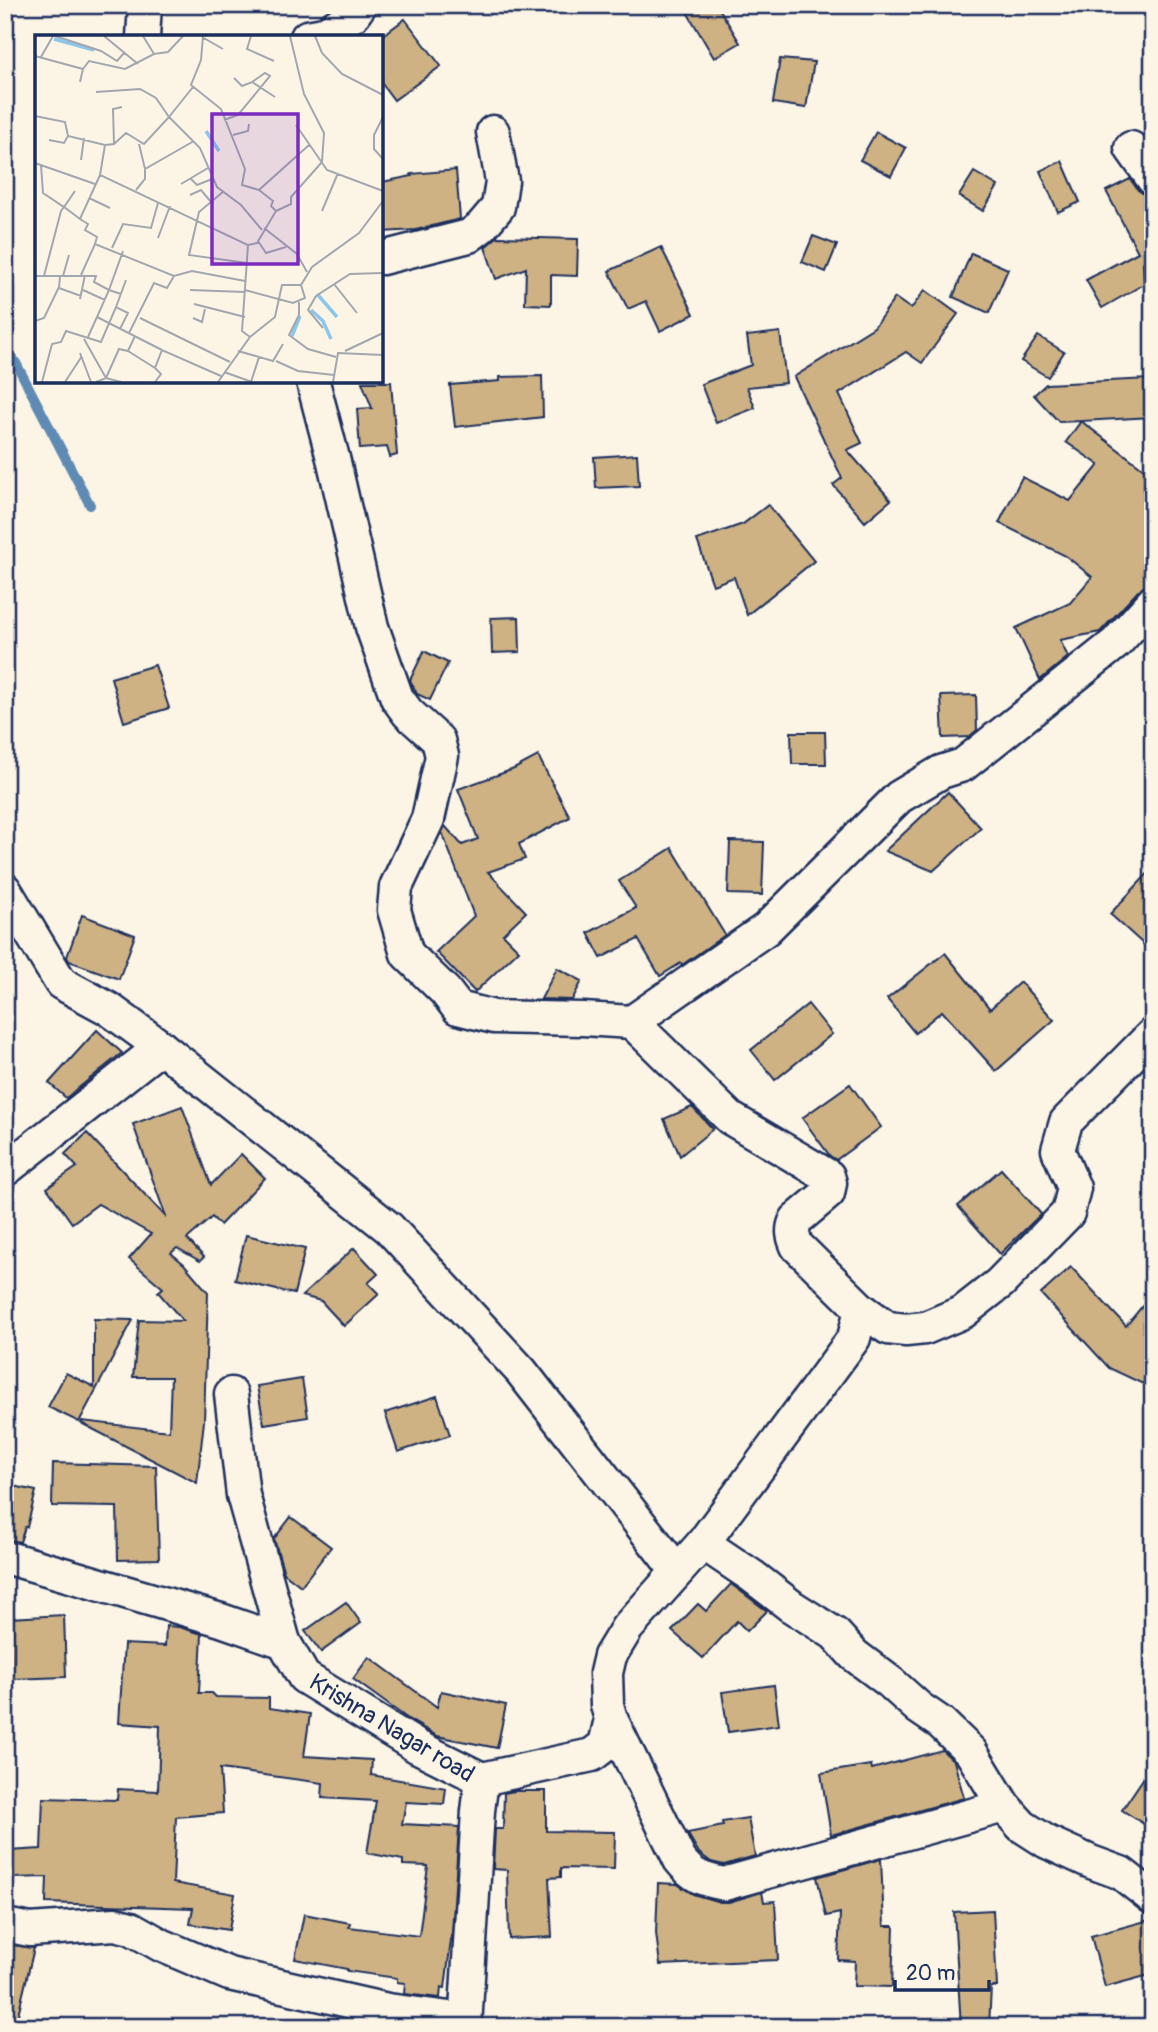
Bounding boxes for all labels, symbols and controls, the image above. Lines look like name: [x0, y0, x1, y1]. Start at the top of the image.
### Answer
inset map: [35, 35, 383, 383]
street label: Krishna Nagar road: [304, 1668, 480, 1789]
scale bar: [895, 1948, 990, 1992]
text: 20 m: [906, 1960, 955, 1987]

